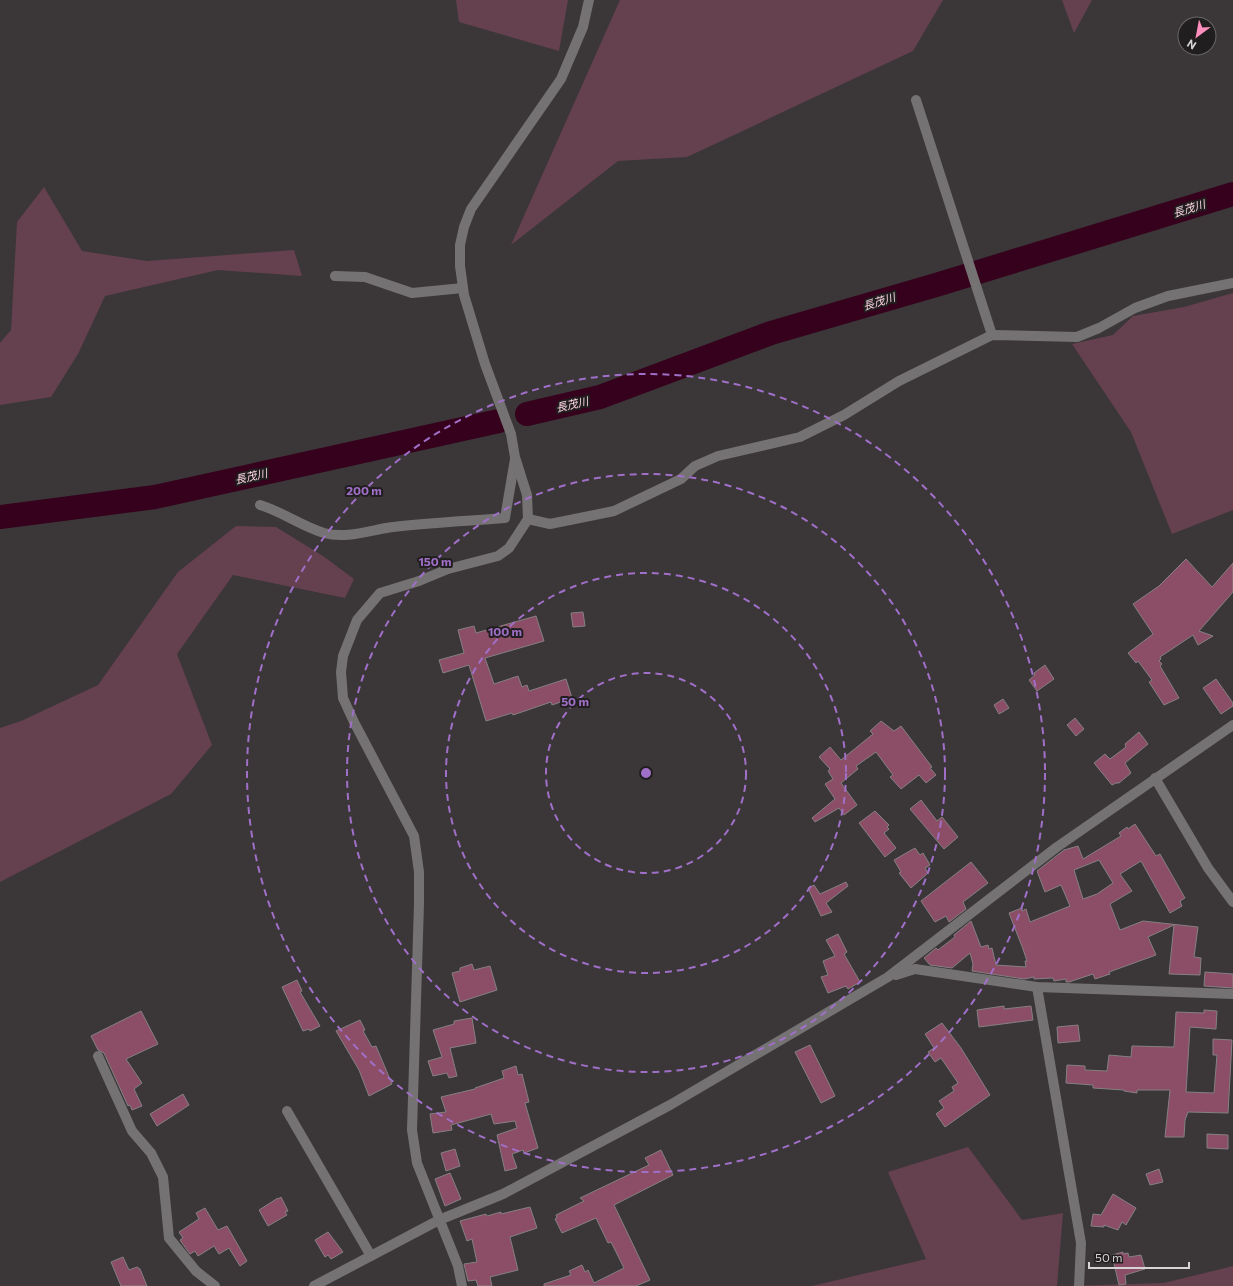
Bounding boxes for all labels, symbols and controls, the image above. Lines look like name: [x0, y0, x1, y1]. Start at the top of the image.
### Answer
north arrow: [1177, 16, 1217, 56]
text: N: [1184, 37, 1198, 53]
water label: 長茂川: [1171, 197, 1208, 219]
water label: 長茂川: [861, 290, 898, 312]
water label: 長茂川: [554, 394, 591, 414]
water label: 長茂川: [233, 466, 270, 486]
text: 200 m: [346, 483, 382, 497]
text: 150 m: [418, 554, 452, 568]
text: 100 m: [488, 624, 522, 638]
text: 50 m: [561, 694, 589, 708]
centre of rings: [639, 766, 653, 780]
scale bar: [1089, 1244, 1189, 1270]
text: 50 m: [1095, 1250, 1123, 1264]

